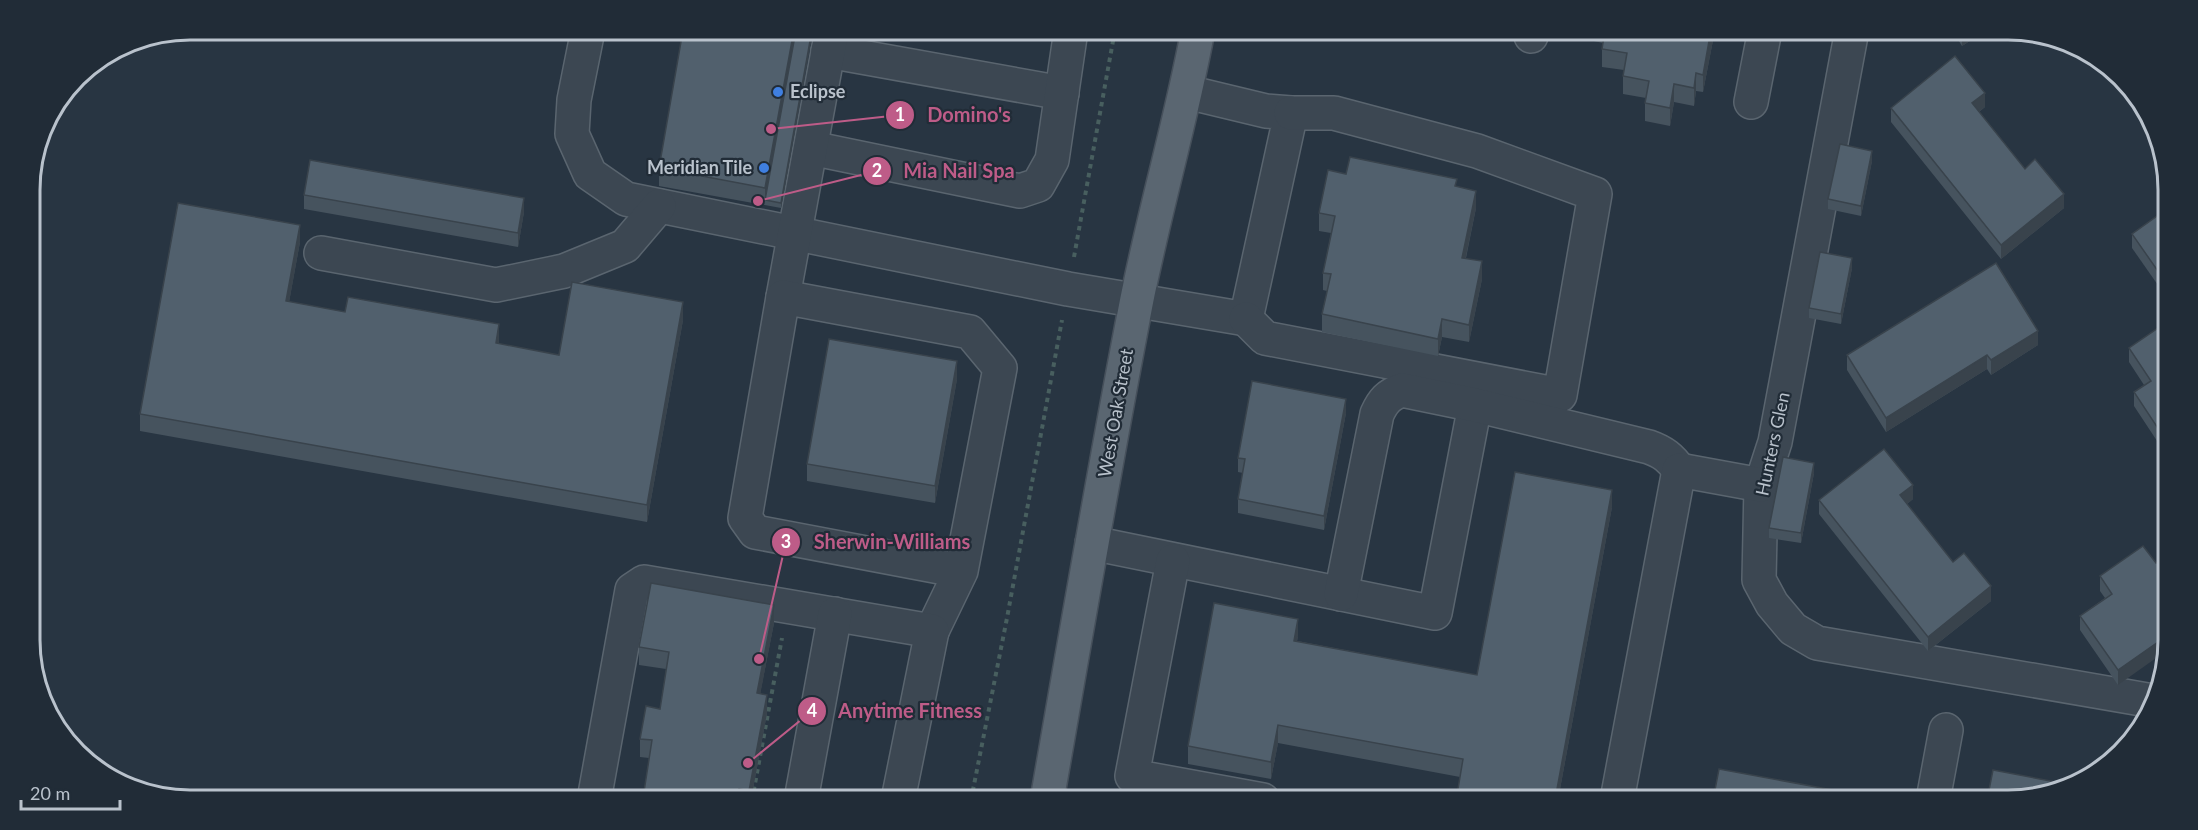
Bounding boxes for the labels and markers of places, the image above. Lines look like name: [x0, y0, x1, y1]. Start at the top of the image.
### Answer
place label: Eclipse: [790, 80, 846, 102]
marker: Eclipse: [771, 85, 785, 99]
callout: Domino's: [885, 96, 1023, 134]
callout: Mia Nail Spa: [862, 152, 1027, 190]
place label: Meridian Tile: [647, 156, 752, 178]
marker: Meridian Tile: [757, 161, 771, 175]
callout: Sherwin-Williams: [771, 523, 982, 561]
callout: Anytime Fitness: [797, 692, 994, 730]

